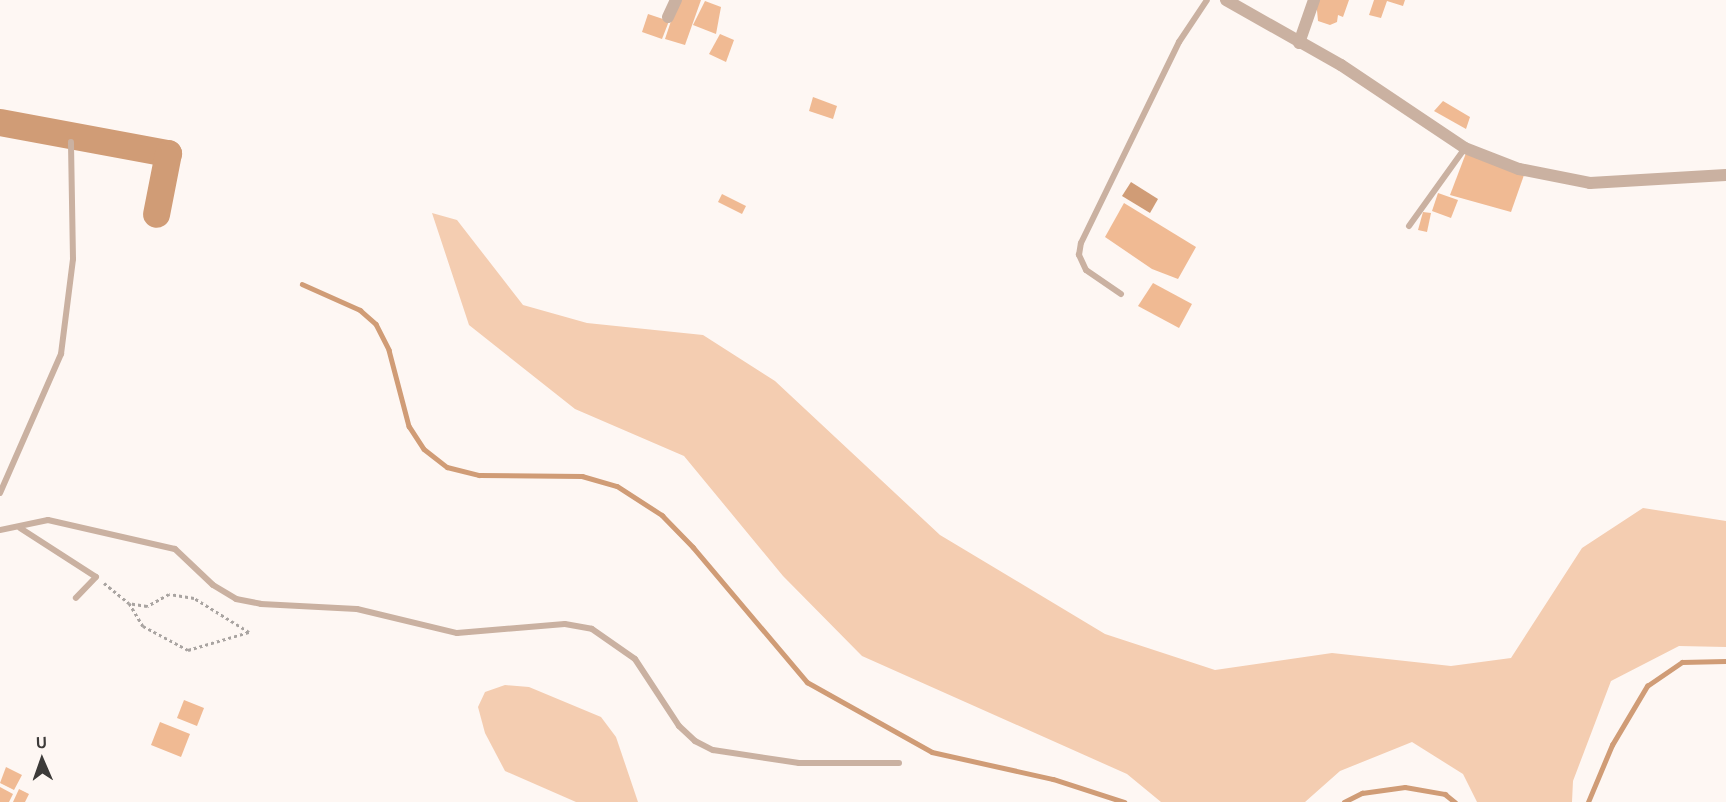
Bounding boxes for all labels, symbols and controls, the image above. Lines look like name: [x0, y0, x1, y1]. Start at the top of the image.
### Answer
north arrow: [12, 730, 72, 790]
text: U: [35, 733, 47, 751]

